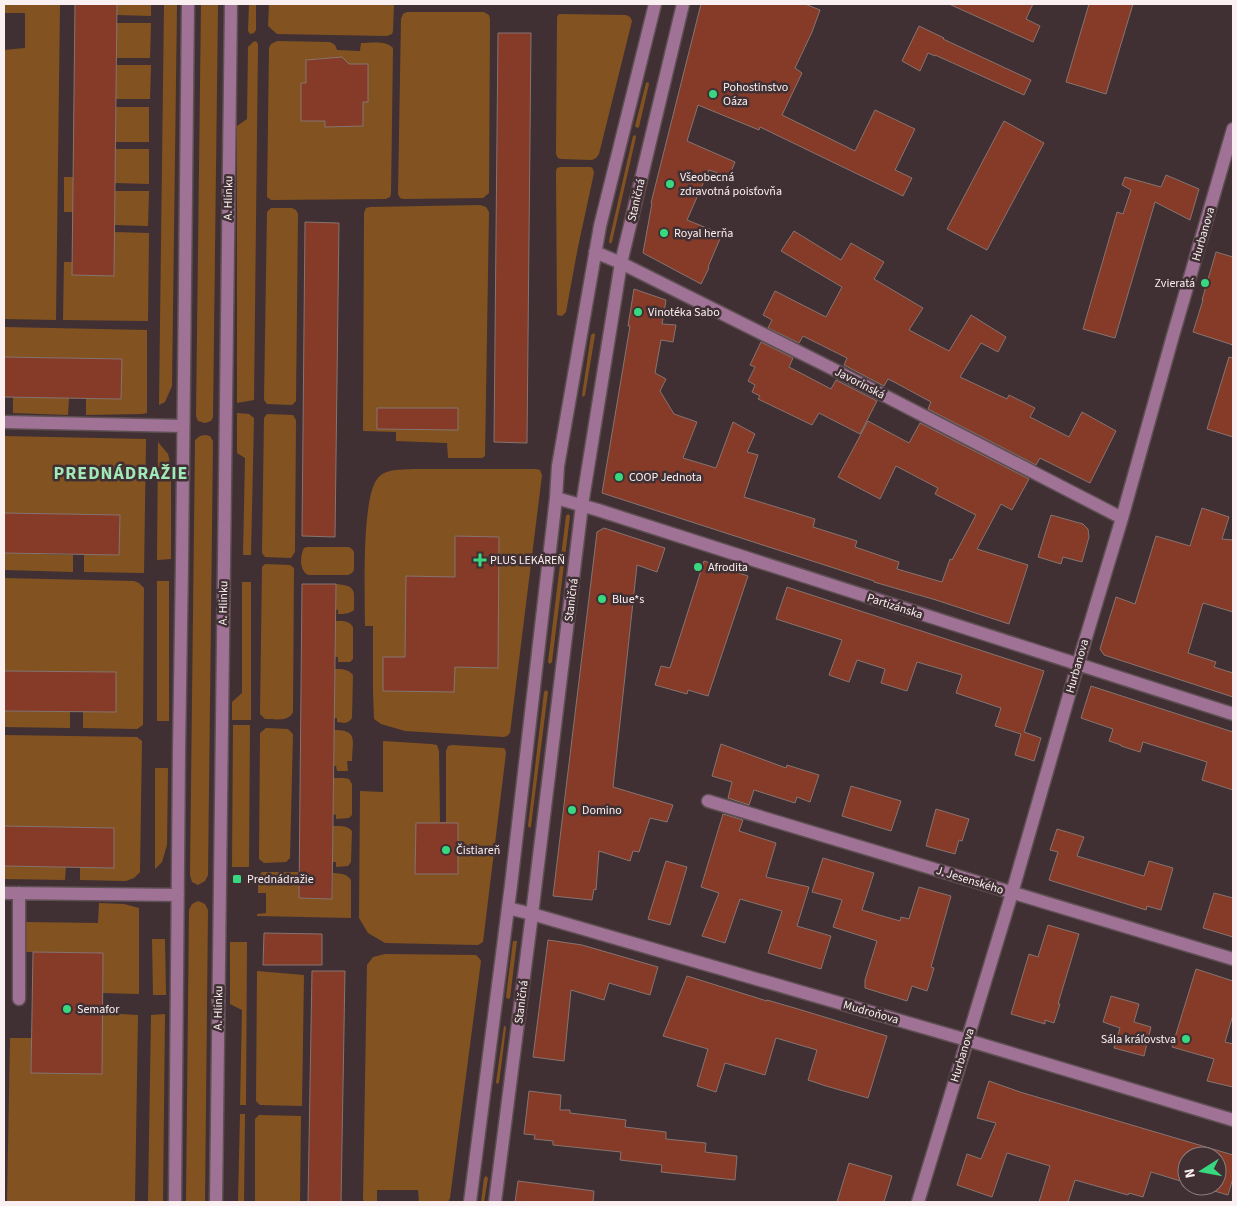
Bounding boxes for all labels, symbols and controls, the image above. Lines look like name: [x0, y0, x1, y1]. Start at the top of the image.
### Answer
place label: Pohostinstvo Oáza: [723, 79, 788, 110]
marker: Pohostinstvo Oáza: [707, 88, 719, 100]
place label: Všeobecná zdravotná poisťovňa: [680, 169, 782, 200]
street label: A. Hlinku: [220, 176, 237, 220]
street label: Staničná: [623, 177, 650, 223]
marker: Všeobecná zdravotná poisťovňa: [664, 178, 676, 190]
street label: Hurbanova: [1188, 205, 1219, 263]
place label: Royal herňa: [674, 225, 733, 242]
marker: Royal herňa: [658, 227, 670, 239]
place label: Zvieratá: [1155, 275, 1195, 292]
marker: Zvieratá: [1199, 277, 1211, 289]
place label: Vinotéka Sabo: [648, 304, 720, 321]
marker: Vinotéka Sabo: [632, 306, 644, 318]
street label: Javorinská: [832, 364, 888, 403]
district label: PREDNÁDRAŽIE: [54, 461, 188, 486]
place label: COOP Jednota: [629, 469, 702, 486]
marker: COOP Jednota: [613, 471, 625, 483]
place label: PLUS LEKÁREŇ: [490, 552, 565, 569]
marker: PLUS LEKÁREŇ: [474, 554, 486, 566]
place label: Afrodita: [708, 559, 748, 576]
marker: Afrodita: [692, 561, 704, 573]
street label: Staničná: [560, 577, 583, 623]
street label: A. Hlinku: [215, 581, 232, 625]
street label: Partizánska: [865, 589, 925, 623]
place label: Blue*s: [612, 591, 644, 608]
marker: Blue*s: [596, 593, 608, 605]
street label: Hurbanova: [1062, 637, 1093, 695]
place label: Domino: [582, 802, 622, 819]
marker: Domino: [566, 804, 578, 816]
place label: Čistiareň: [456, 842, 500, 859]
marker: Čistiareň: [440, 844, 452, 856]
street label: J. Jesenského: [934, 862, 1006, 899]
place label: Prednádražie: [247, 871, 314, 888]
marker: Prednádražie: [231, 873, 243, 885]
street label: Staničná: [510, 979, 533, 1025]
street label: A. Hlinku: [210, 986, 227, 1030]
street label: Mudroňova: [841, 996, 901, 1028]
place label: Semafor: [77, 1001, 120, 1018]
marker: Semafor: [61, 1003, 73, 1015]
street label: Hurbanova: [946, 1026, 979, 1084]
place label: Sála kráľovstva: [1101, 1031, 1176, 1048]
marker: Sála kráľovstva: [1180, 1033, 1192, 1045]
north arrow: [1177, 1146, 1227, 1196]
text: N: [1180, 1167, 1201, 1180]

